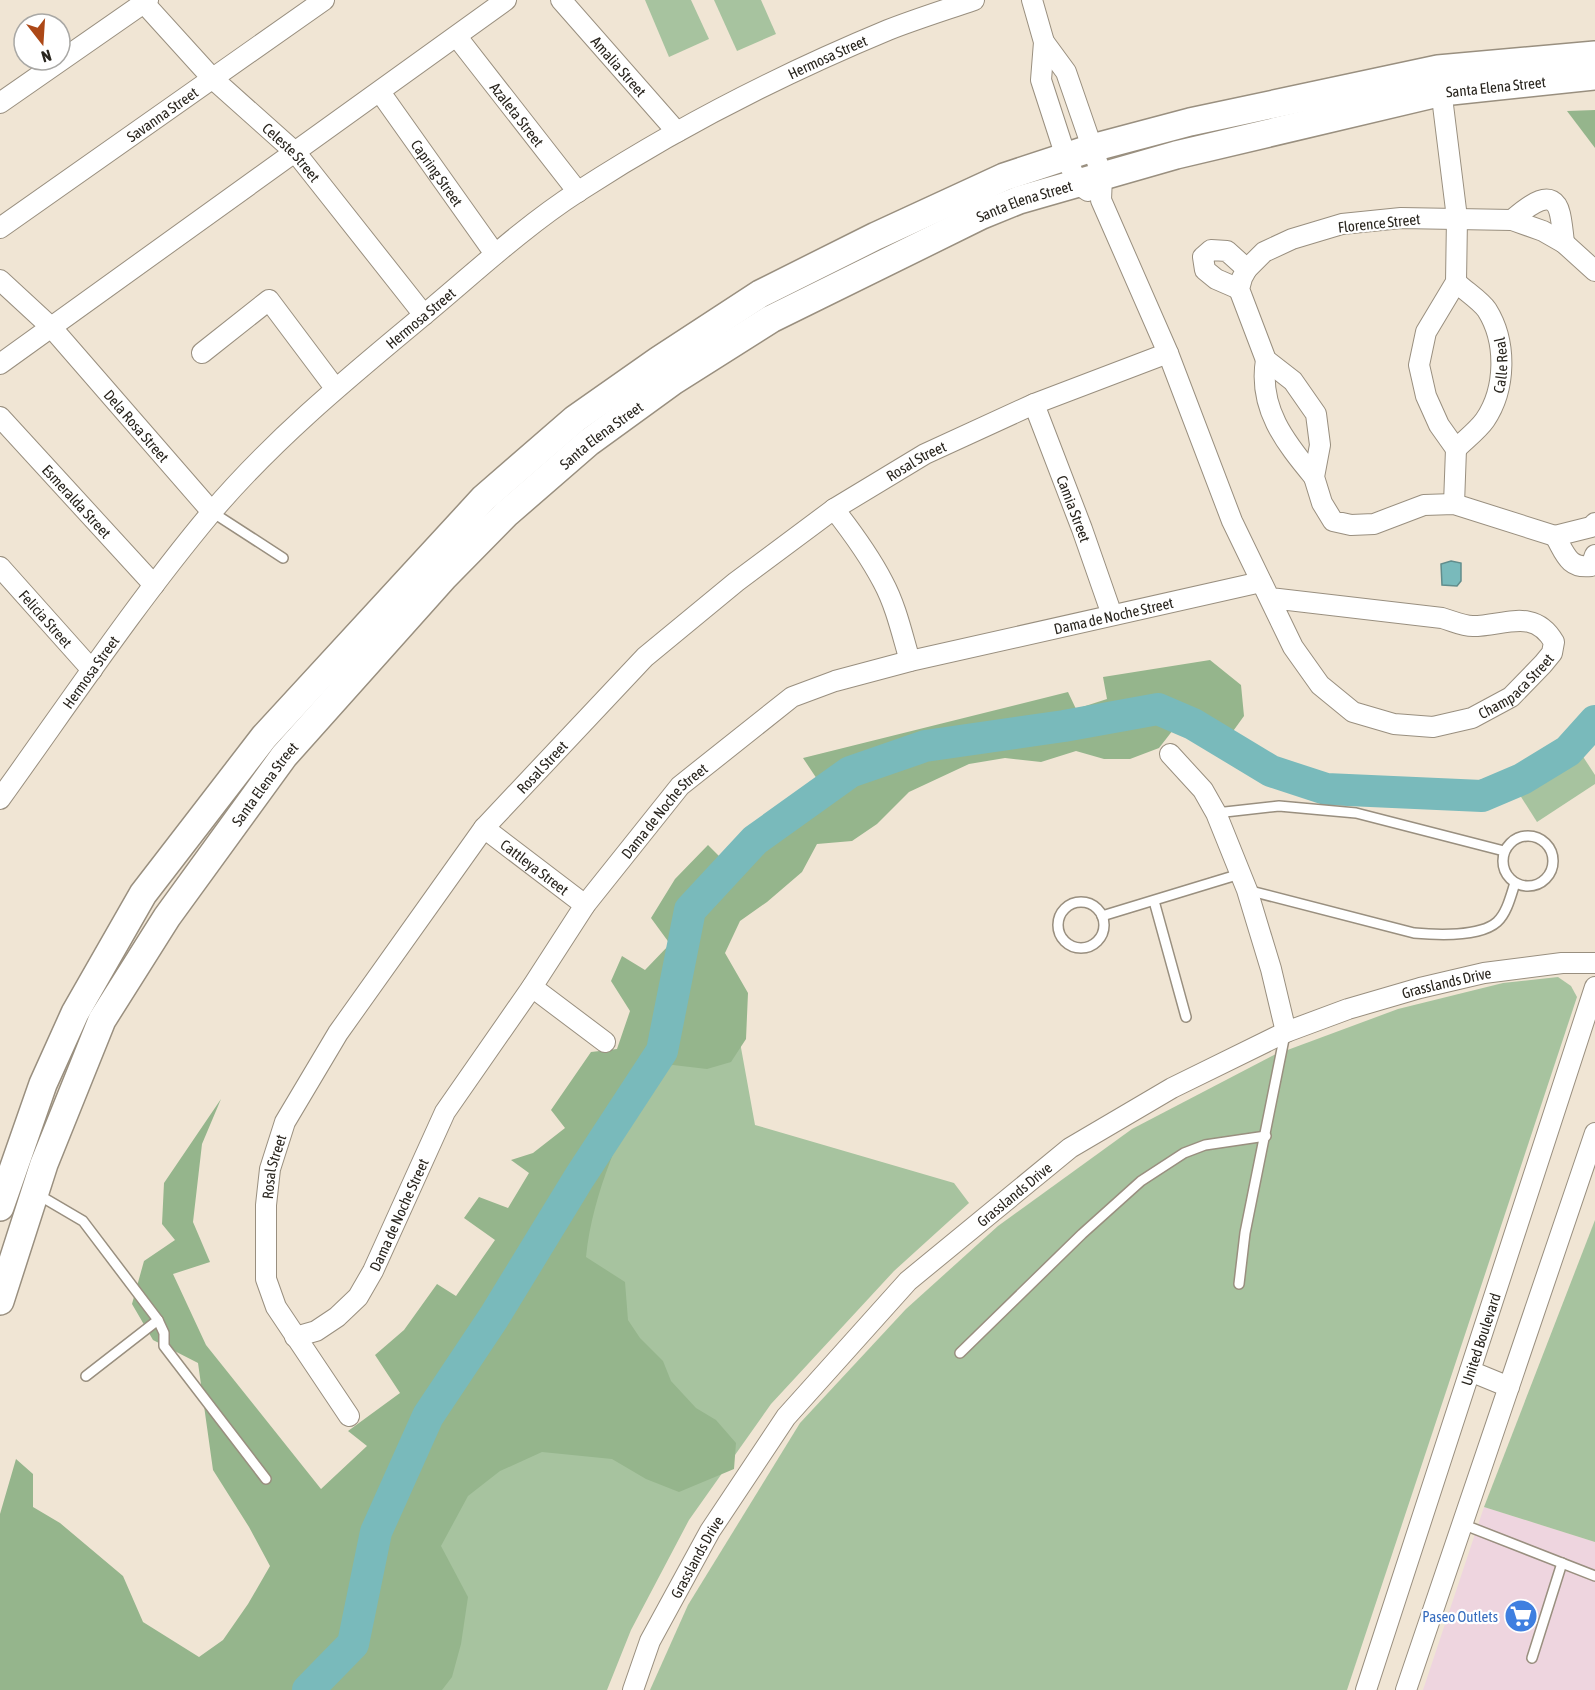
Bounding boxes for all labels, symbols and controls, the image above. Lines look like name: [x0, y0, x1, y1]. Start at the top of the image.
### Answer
north arrow: [12, 12, 72, 72]
street label: Hermosa Street: [785, 31, 870, 82]
street label: Amalia Street: [588, 32, 650, 100]
text: N: [39, 46, 54, 66]
street label: Santa Elena Street: [1445, 73, 1547, 100]
street label: Azaleta Street: [487, 79, 548, 150]
street label: Savanna Street: [123, 83, 201, 145]
street label: Celeste Street: [259, 119, 324, 185]
street label: Capring Street: [408, 136, 467, 209]
street label: Santa Elena Street: [973, 177, 1074, 225]
street label: Florence Street: [1337, 210, 1421, 236]
street label: Hermosa Street: [382, 284, 458, 352]
street label: Calle Real: [1489, 336, 1510, 395]
street label: Dela Rosa Street: [101, 386, 173, 465]
street label: Santa Elena Street: [556, 398, 646, 472]
street label: Rosal Street: [883, 437, 948, 484]
street label: Esmeralda Street: [39, 461, 115, 541]
street label: Camia Street: [1054, 473, 1094, 544]
street label: Felicia Street: [16, 586, 76, 651]
street label: Dama de Noche Street: [1052, 594, 1175, 637]
street label: Hermosa Street: [59, 632, 122, 711]
street label: Champaca Street: [1475, 650, 1557, 722]
street label: Rosal Street: [513, 737, 571, 796]
street label: Santa Elena Street: [228, 738, 301, 829]
street label: Dama de Noche Street: [617, 759, 710, 861]
street label: Cattleya Street: [498, 836, 572, 898]
street label: Grasslands Drive: [1400, 964, 1492, 1001]
street label: Rosal Street: [258, 1132, 289, 1200]
street label: Dama de Noche Street: [366, 1156, 431, 1274]
street label: Grasslands Drive: [973, 1158, 1055, 1230]
street label: United Boulevard: [1457, 1291, 1503, 1388]
street label: Grasslands Drive: [667, 1512, 726, 1601]
supermarket icon: Paseo Outlets: [1503, 1598, 1539, 1634]
place label: Paseo Outlets: [1422, 1608, 1498, 1625]

